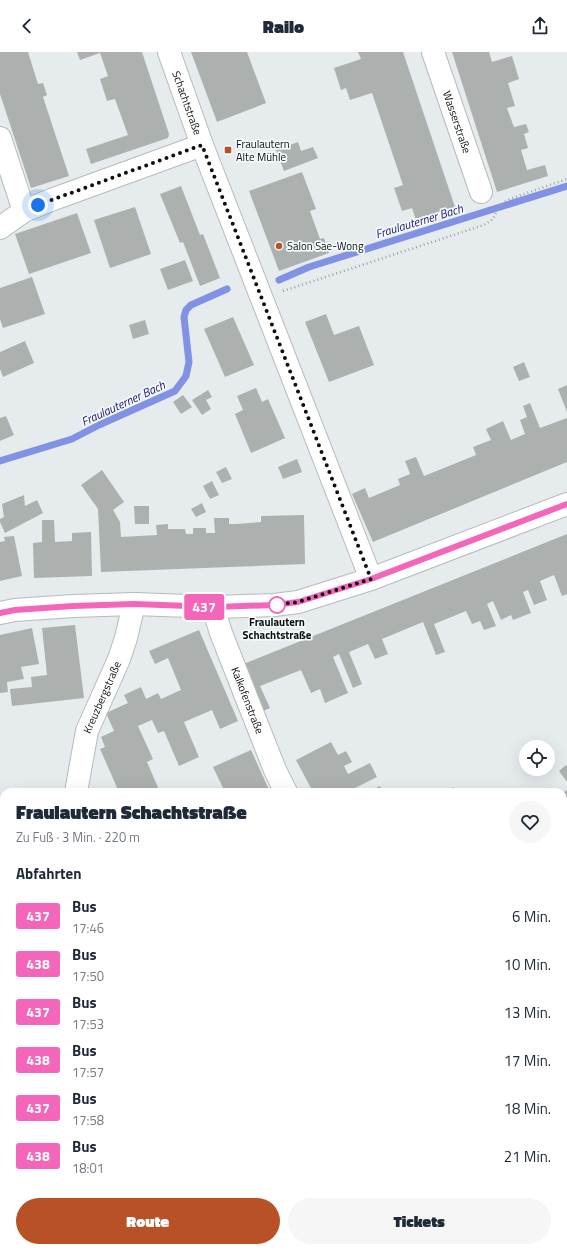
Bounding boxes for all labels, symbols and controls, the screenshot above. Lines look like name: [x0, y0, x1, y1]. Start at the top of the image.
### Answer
text: Railo: [263, 13, 304, 40]
icon: back: [16, 15, 38, 37]
icon: share: [529, 15, 551, 37]
street label: Schachtstraße: [168, 69, 206, 138]
street label: Wasserstraße: [439, 89, 475, 156]
place label: Fraulautern Alte Mühle: [236, 136, 290, 165]
marker: Fraulautern Alte Mühle: [223, 145, 233, 155]
your location: [28, 195, 48, 215]
water label: Fraulauterner Bach: [373, 198, 466, 243]
place label: Salon Sae-Wong: [287, 238, 364, 254]
marker: Salon Sae-Wong: [274, 241, 284, 251]
water label: Fraulauterner Bach: [78, 375, 169, 431]
line badge: 437: [181, 594, 227, 620]
text: 437: [192, 596, 216, 617]
marker: Fraulautern Schachtstraße: [268, 596, 286, 614]
place label: Fraulautern Schachtstraße: [243, 614, 312, 643]
street label: Kreuzbergstraße: [79, 658, 125, 736]
street label: Kalkofenstraße: [227, 665, 268, 736]
map controls: [519, 740, 555, 776]
button: locate: [519, 740, 555, 776]
text: Fraulautern Schachtstraße: [16, 797, 247, 826]
button: heart: [509, 801, 551, 843]
text: Zu Fuß · 3 Min. · 220 m: [16, 827, 140, 847]
text: Abfahrten: [16, 862, 82, 885]
text: Bus: [72, 895, 97, 918]
text: 437: [26, 905, 50, 926]
text: 6 Min.: [512, 905, 551, 928]
text: 17:46: [72, 918, 104, 938]
text: Bus: [72, 943, 97, 966]
text: 438: [26, 953, 50, 974]
text: 10 Min.: [504, 953, 551, 976]
text: 17:50: [72, 966, 104, 986]
text: Bus: [72, 991, 97, 1014]
text: 437: [26, 1001, 50, 1022]
text: 13 Min.: [504, 1001, 551, 1024]
text: 17:53: [72, 1014, 104, 1034]
text: Bus: [72, 1039, 97, 1062]
text: 438: [26, 1049, 50, 1070]
text: 17 Min.: [504, 1049, 551, 1072]
text: 17:57: [72, 1062, 104, 1082]
text: Bus: [72, 1087, 97, 1110]
text: 437: [26, 1097, 50, 1118]
text: 18 Min.: [504, 1097, 551, 1120]
text: 17:58: [72, 1110, 104, 1130]
text: Bus: [72, 1135, 97, 1158]
text: 438: [26, 1145, 50, 1166]
text: 21 Min.: [504, 1145, 551, 1168]
text: 18:01: [72, 1158, 104, 1178]
button: Route: [16, 1198, 280, 1244]
button: Tickets: [288, 1198, 551, 1244]

